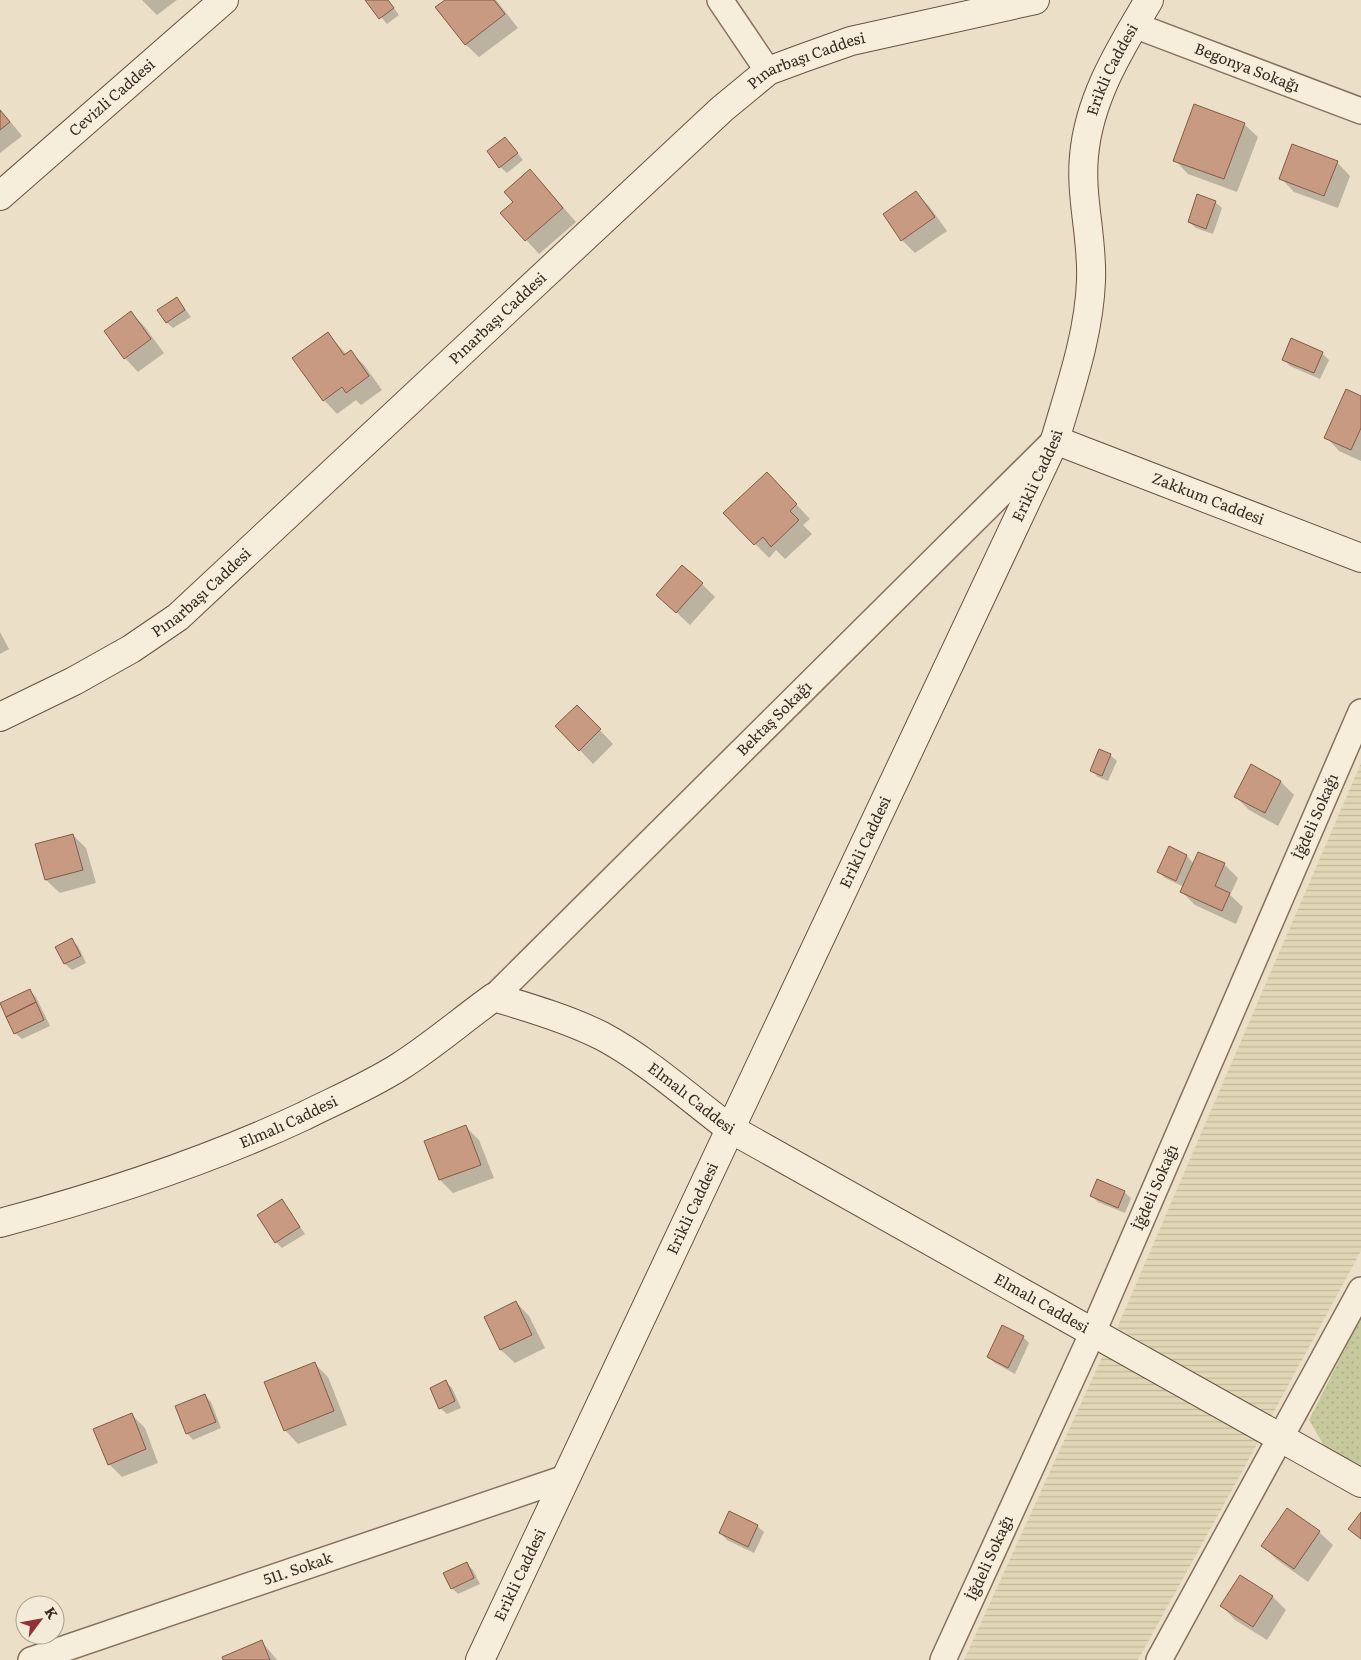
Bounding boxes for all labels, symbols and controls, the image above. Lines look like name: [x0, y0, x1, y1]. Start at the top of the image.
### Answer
street label: Erikli Caddesi: [1079, 19, 1143, 118]
street label: Pınarbaşı Caddesi: [741, 25, 867, 94]
street label: Begonya Sokağı: [1192, 36, 1304, 97]
street label: Cevizli Caddesi: [63, 53, 159, 141]
street label: Pınarbaşı Caddesi: [443, 266, 551, 369]
street label: Erikli Caddesi: [1005, 427, 1067, 525]
street label: Zakkum Caddesi: [1149, 465, 1268, 530]
street label: Pınarbaşı Caddesi: [146, 542, 255, 642]
street label: Bektaş Sokağı: [730, 675, 816, 760]
street label: İğdeli Sokağı: [1286, 769, 1343, 863]
street label: Erikli Caddesi: [832, 792, 896, 892]
street label: Elmalı Caddesi: [644, 1056, 740, 1139]
street label: Elmalı Caddesi: [235, 1088, 341, 1153]
street label: İğdeli Sokağı: [1125, 1140, 1183, 1234]
street label: Erikli Caddesi: [660, 1158, 723, 1258]
street label: Elmalı Caddesi: [990, 1266, 1094, 1338]
street label: İğdeli Sokağı: [959, 1511, 1018, 1604]
street label: Erikli Caddesi: [487, 1524, 550, 1624]
street label: 511. Sokak: [260, 1545, 336, 1590]
north arrow: [15, 1595, 65, 1645]
text: K: [40, 1603, 63, 1623]

